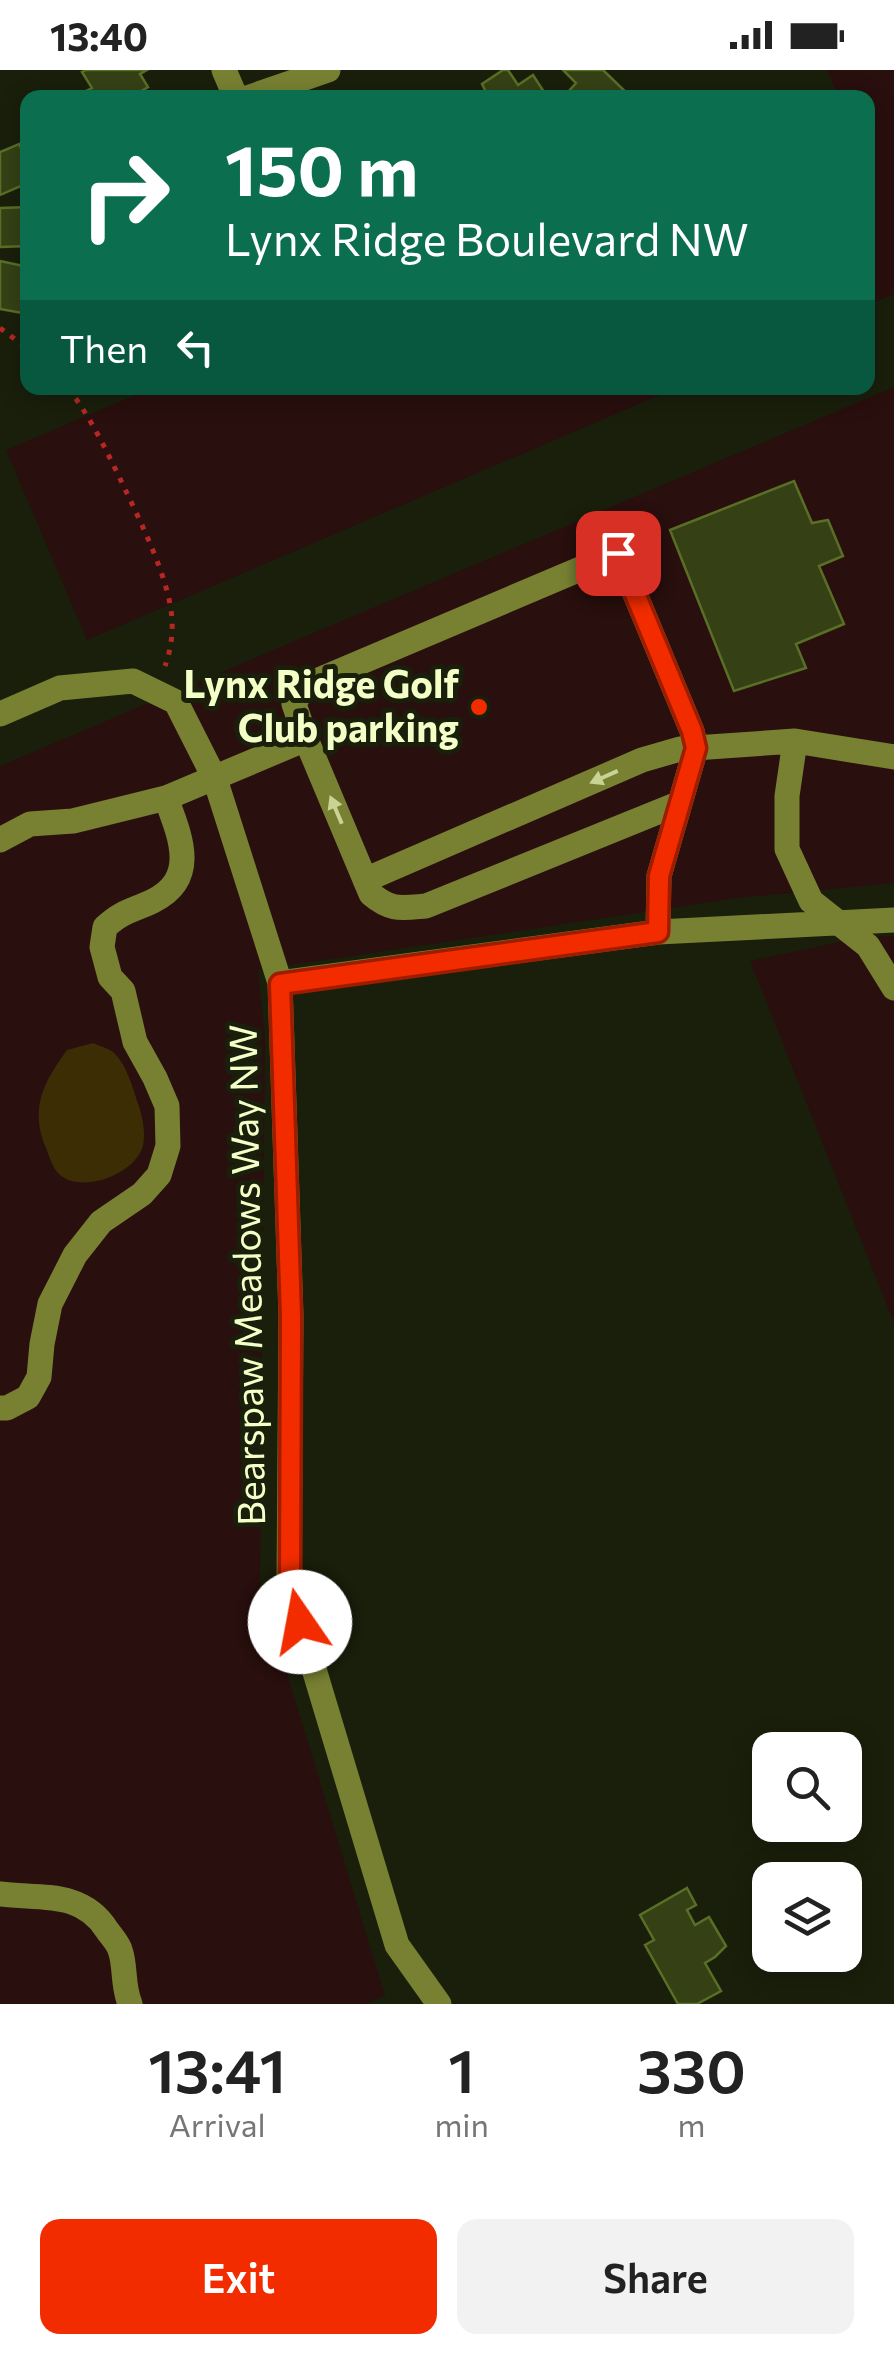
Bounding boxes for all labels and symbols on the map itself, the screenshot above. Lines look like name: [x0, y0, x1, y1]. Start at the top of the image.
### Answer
pin: [576, 511, 661, 596]
place label: Lynx Ridge Golf Club parking: [184, 659, 459, 750]
marker: Lynx Ridge Golf Club parking: [468, 696, 490, 718]
one-way arrow: [589, 769, 619, 785]
one-way arrow: [327, 795, 343, 825]
street label: Bearspaw Meadows Way NW: [218, 1024, 273, 1526]
position arrow: [248, 1570, 352, 1674]

